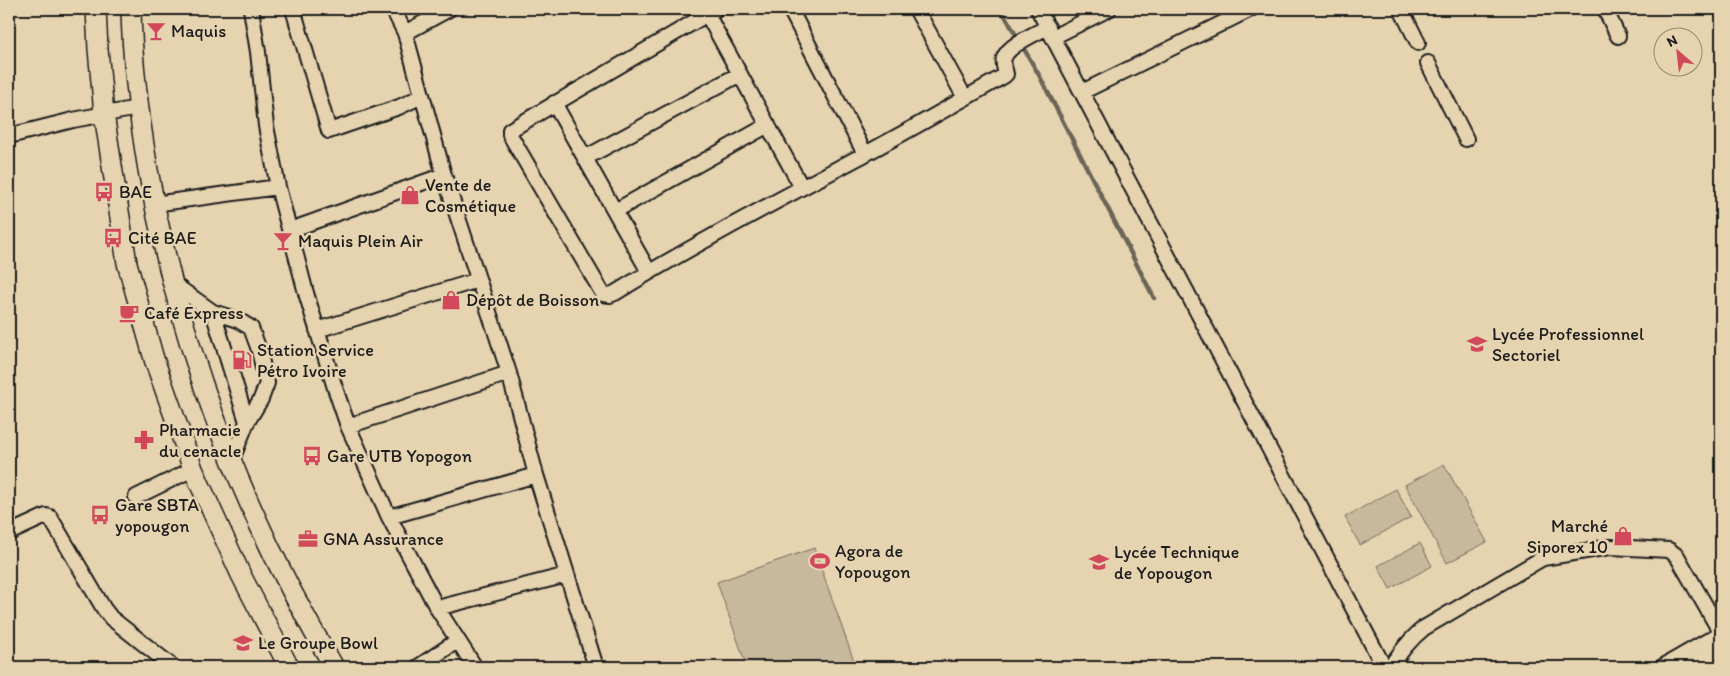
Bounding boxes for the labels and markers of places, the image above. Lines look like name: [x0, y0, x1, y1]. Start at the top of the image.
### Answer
bar icon: Maquis: [145, 20, 167, 42]
place label: Maquis: [171, 20, 226, 42]
place label: Vente de Cosmétique: [425, 174, 516, 217]
bus stop icon: BAE: [93, 181, 115, 203]
place label: BAE: [119, 181, 152, 203]
shop icon: Vente de Cosmétique: [399, 184, 421, 206]
bus stop icon: Cité BAE: [102, 227, 124, 249]
place label: Cité BAE: [128, 227, 197, 249]
bar icon: Maquis Plein Air: [272, 230, 294, 252]
place label: Maquis Plein Air: [298, 230, 423, 252]
shop icon: Dépôt de Boisson: [440, 289, 462, 311]
place label: Dépôt de Boisson: [466, 289, 599, 311]
cafe icon: Café Express: [118, 302, 140, 324]
place label: Café Express: [144, 302, 244, 324]
place label: Lycée Professionnel Sectoriel: [1492, 323, 1644, 366]
school or university icon: Lycée Professionnel Sectoriel: [1466, 333, 1488, 355]
place label: Station Service Pétro Ivoire: [257, 339, 374, 382]
fuel station icon: Station Service Pétro Ivoire: [231, 349, 253, 371]
place label: Pharmacie du cenacle: [159, 419, 241, 462]
pharmacy icon: Pharmacie du cenacle: [133, 429, 155, 451]
bus stop icon: Gare UTB Yopogon: [301, 445, 323, 467]
place label: Gare UTB Yopogon: [327, 445, 472, 467]
place label: Gare SBTA yopougon: [115, 494, 200, 537]
bus stop icon: Gare SBTA yopougon: [89, 504, 111, 526]
place label: Marché Siporex 10: [1527, 515, 1608, 558]
shop icon: Marché Siporex 10: [1612, 525, 1634, 547]
office icon: GNA Assurance: [297, 528, 319, 550]
place label: GNA Assurance: [323, 528, 444, 550]
place label: Agora de Yopougon: [835, 540, 911, 583]
place label: Lycée Technique de Yopougon: [1114, 541, 1239, 584]
sports icon: Agora de Yopougon: [809, 550, 831, 572]
school or university icon: Lycée Technique de Yopougon: [1088, 551, 1110, 573]
school or university icon: Le Groupe Bowl: [232, 632, 254, 654]
place label: Le Groupe Bowl: [258, 632, 378, 654]

